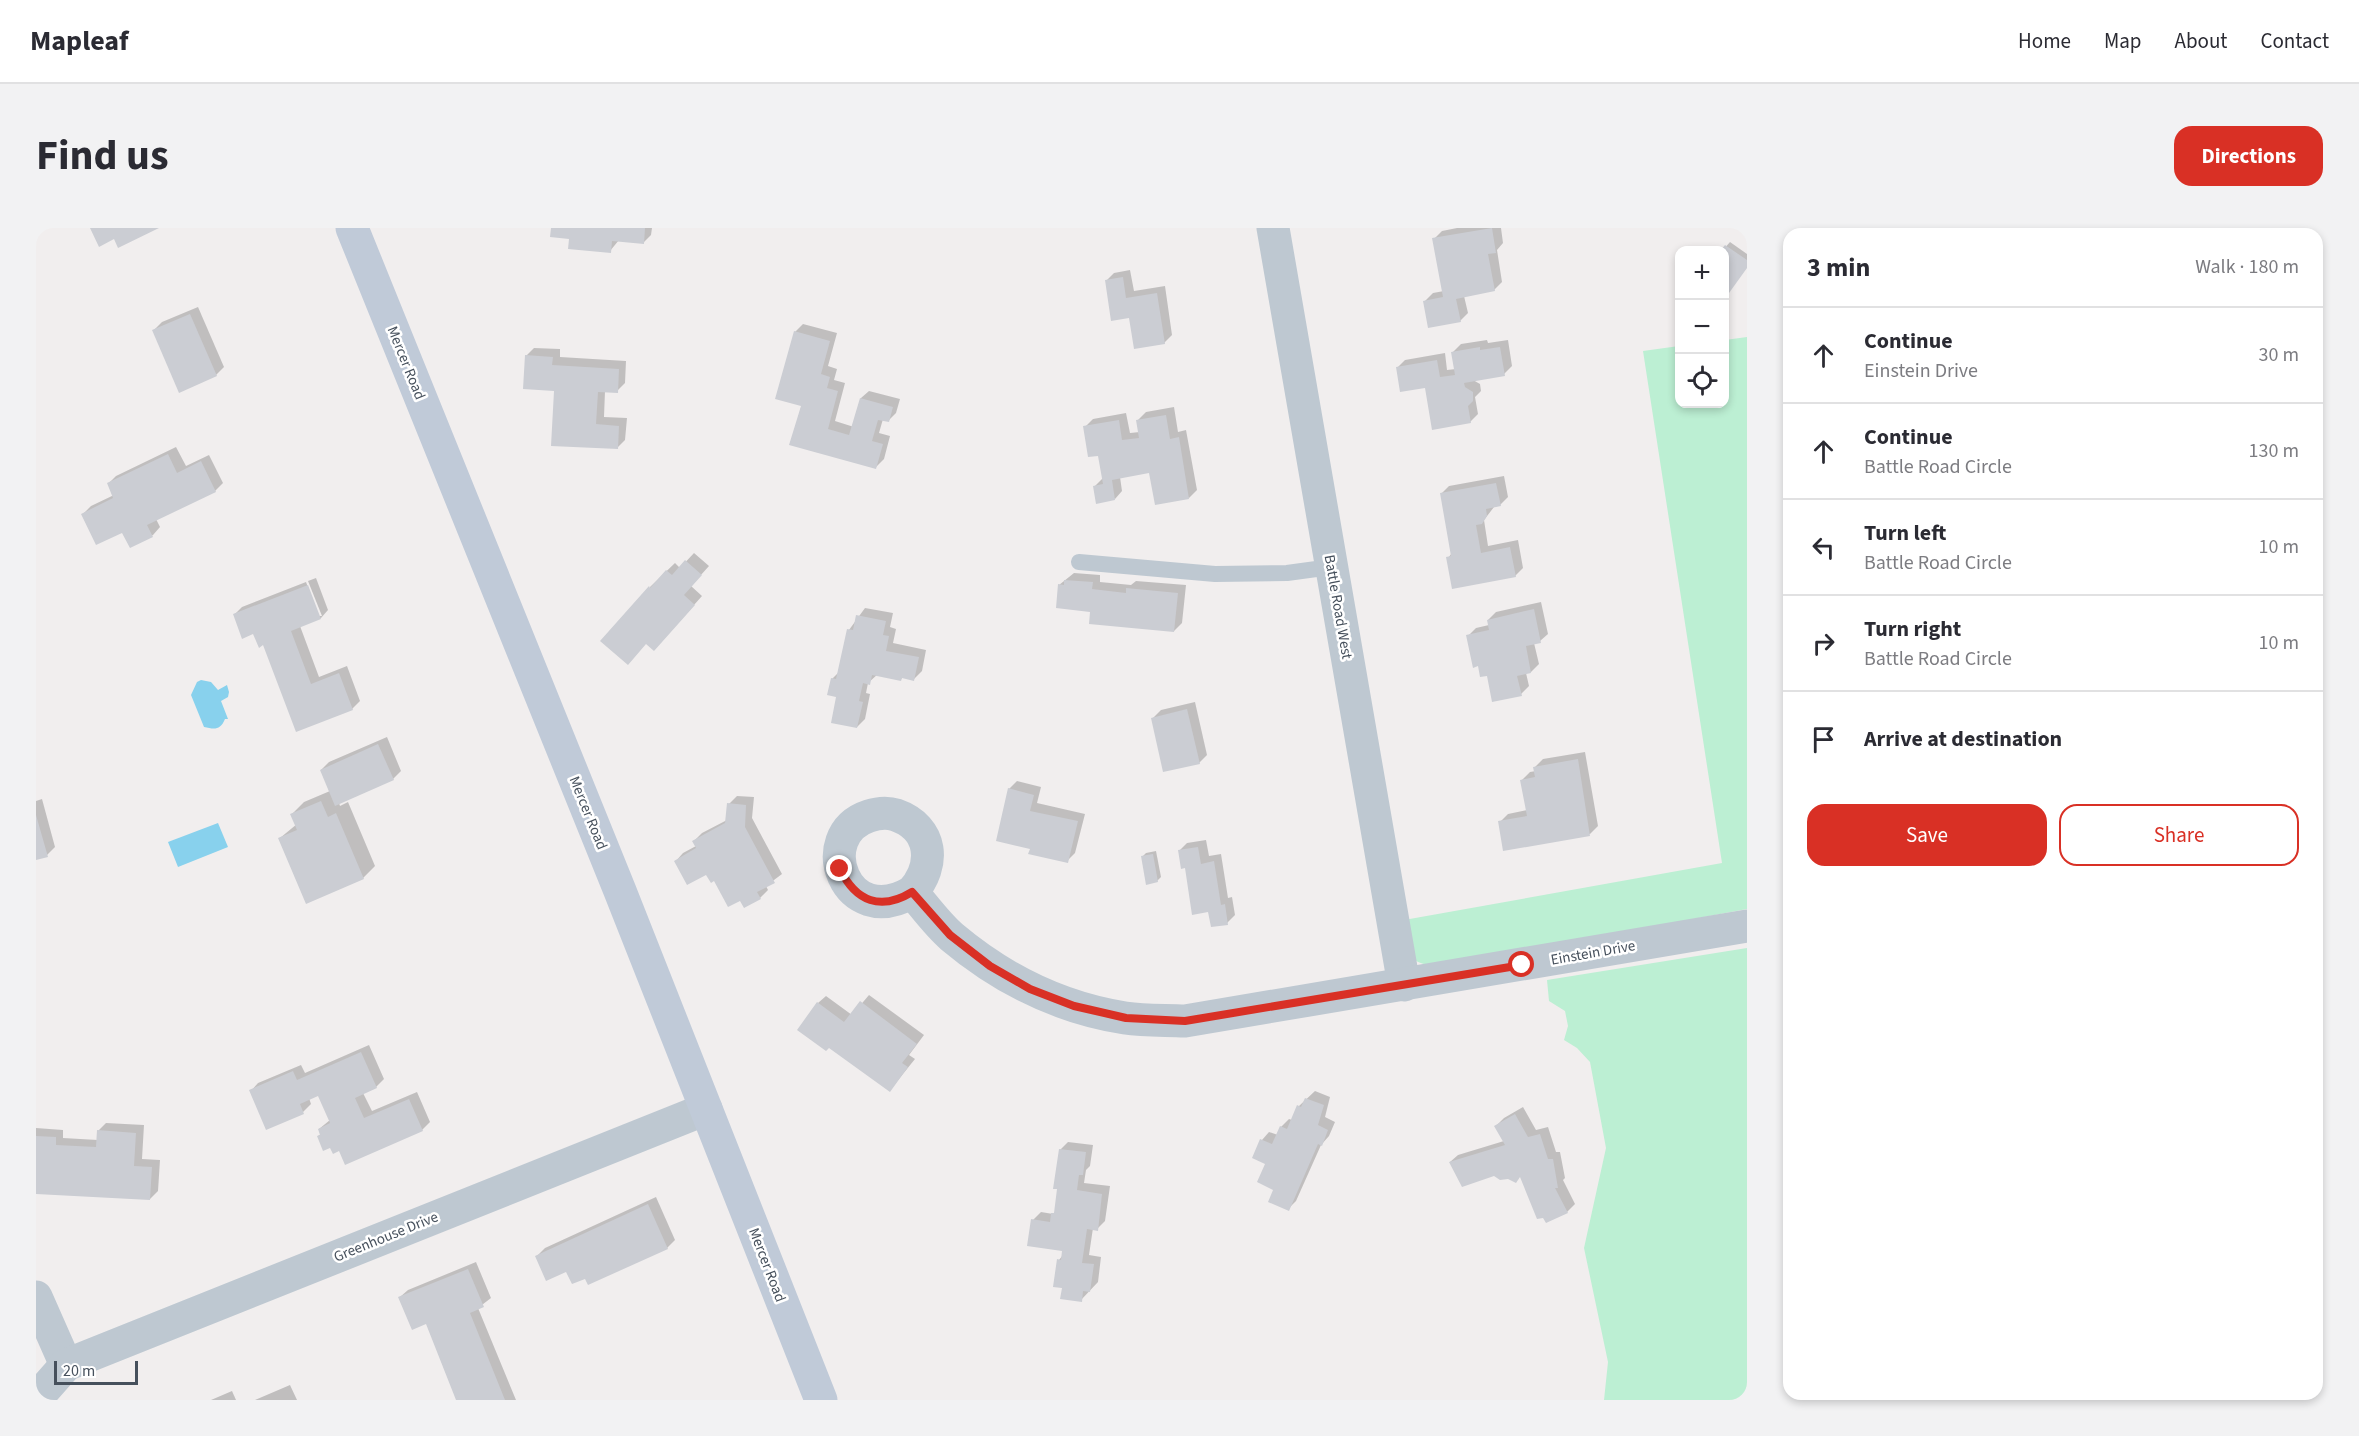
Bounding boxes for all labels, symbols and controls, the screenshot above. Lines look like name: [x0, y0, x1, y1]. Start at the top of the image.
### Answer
text: Mapleaf: [30, 21, 129, 61]
text: Home: [2018, 26, 2071, 56]
text: Map: [2104, 26, 2142, 56]
text: About: [2175, 26, 2227, 56]
text: Contact: [2260, 26, 2329, 56]
text: Find us: [36, 126, 169, 186]
button: Directions: [2174, 126, 2323, 186]
map controls: [1675, 246, 1729, 408]
button: +: [1675, 246, 1729, 300]
text: 3 min: [1807, 249, 1870, 286]
text: Walk · 180 m: [2195, 253, 2299, 281]
button: −: [1675, 300, 1729, 354]
street label: Mercer Road: [382, 323, 430, 403]
text: Continue: [1864, 325, 1953, 357]
icon: ahead: [1807, 339, 1840, 372]
text: 30 m: [2259, 341, 2299, 369]
button: locate: [1675, 354, 1729, 408]
text: Einstein Drive: [1864, 357, 1978, 385]
text: Continue: [1864, 421, 1953, 453]
icon: ahead: [1807, 435, 1840, 468]
text: 130 m: [2249, 437, 2299, 465]
text: Battle Road Circle: [1864, 453, 2012, 481]
text: Turn left: [1864, 517, 1946, 549]
icon: left: [1807, 531, 1840, 564]
text: 10 m: [2259, 533, 2299, 561]
text: Battle Road Circle: [1864, 549, 2012, 577]
street label: Battle Road West: [1318, 553, 1358, 661]
text: Turn right: [1864, 613, 1961, 645]
icon: right: [1807, 627, 1840, 660]
text: 10 m: [2259, 629, 2299, 657]
text: Battle Road Circle: [1864, 645, 2012, 673]
icon: arrive: [1807, 723, 1840, 756]
text: Arrive at destination: [1864, 723, 2062, 755]
street label: Mercer Road: [564, 773, 612, 853]
button: Save: [1807, 804, 2047, 866]
button: Share: [2059, 804, 2299, 866]
route end: [826, 855, 852, 881]
street label: Einstein Drive: [1549, 935, 1637, 971]
route start: [1508, 951, 1534, 977]
street label: Greenhouse Drive: [331, 1206, 441, 1268]
street label: Mercer Road: [743, 1225, 791, 1305]
scale bar: [54, 1358, 138, 1386]
text: 20 m: [63, 1360, 95, 1382]

